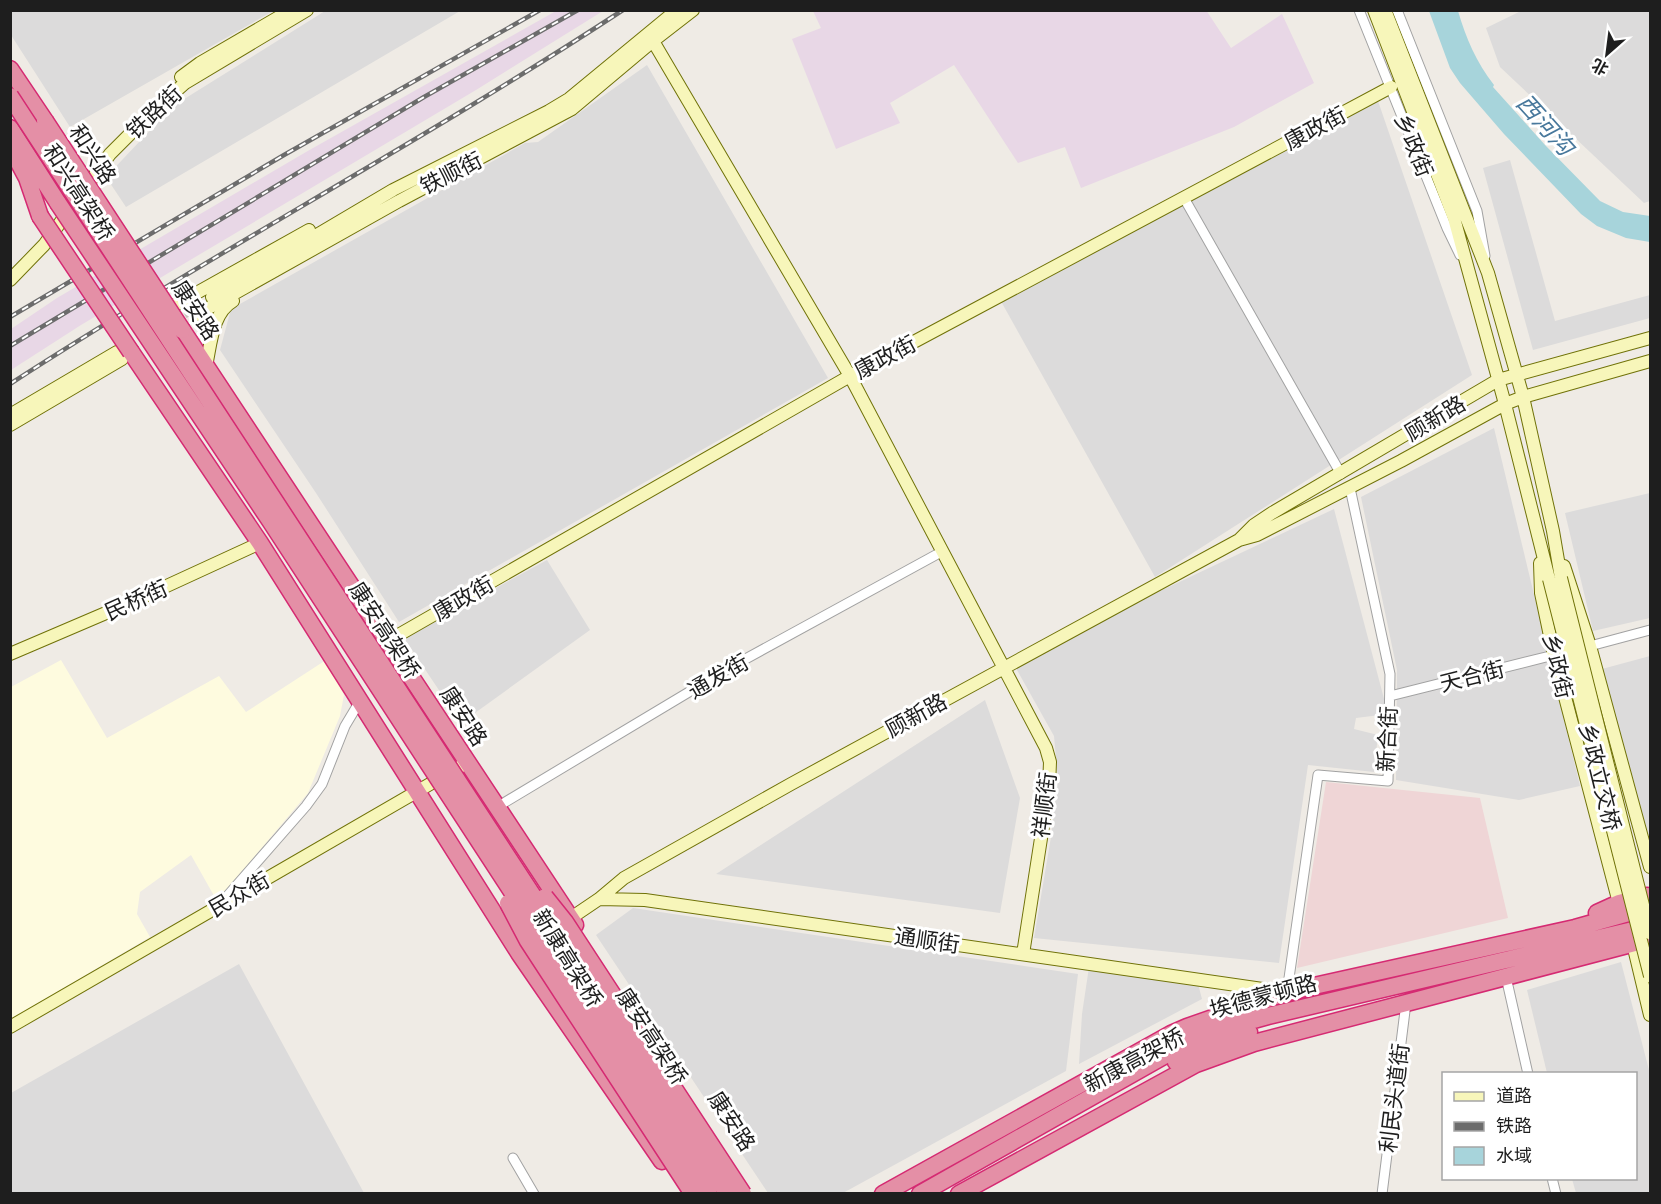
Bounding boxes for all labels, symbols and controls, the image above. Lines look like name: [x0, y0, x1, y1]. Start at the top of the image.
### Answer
north arrow: [1577, 24, 1637, 84]
text: 北: [1588, 56, 1611, 80]
street label: 铁路街: [120, 79, 186, 143]
water label: 西河沟: [1511, 88, 1583, 163]
street label: 康政街: [1279, 100, 1350, 154]
street label: 乡政街: [1391, 109, 1439, 180]
street label: 和兴路: [65, 119, 123, 188]
street label: 和兴高架桥: [39, 138, 121, 245]
street label: 铁顺街: [415, 146, 486, 199]
street label: 康安路: [168, 275, 226, 344]
street label: 康政街: [849, 329, 920, 383]
street label: 顾新路: [1399, 389, 1469, 445]
street label: 康政街: [427, 569, 498, 625]
street label: 民桥街: [100, 574, 171, 624]
street label: 康安高架桥: [345, 576, 427, 683]
street label: 乡政街: [1539, 631, 1579, 701]
street label: 通发街: [682, 647, 753, 703]
street label: 天合街: [1437, 654, 1507, 696]
street label: 康安路: [436, 681, 494, 750]
street label: 顾新路: [880, 687, 951, 741]
street label: 新合街: [1371, 705, 1401, 773]
street label: 乡政立交桥: [1575, 720, 1627, 833]
street label: 祥顺街: [1026, 771, 1060, 839]
street label: 民众街: [203, 865, 274, 921]
street label: 新康高架桥: [529, 904, 609, 1011]
street label: 通顺街: [893, 922, 962, 956]
street label: 埃德蒙顿路: [1206, 968, 1319, 1022]
street label: 康安高架桥: [612, 982, 694, 1089]
street label: 新康高架桥: [1079, 1022, 1188, 1096]
street label: 利民头道街: [1373, 1042, 1413, 1154]
legend: [1442, 1072, 1637, 1180]
text: 道路: [1496, 1084, 1532, 1106]
street label: 康安路: [704, 1086, 762, 1155]
text: 铁路: [1496, 1114, 1532, 1136]
text: 水域: [1496, 1144, 1532, 1166]

